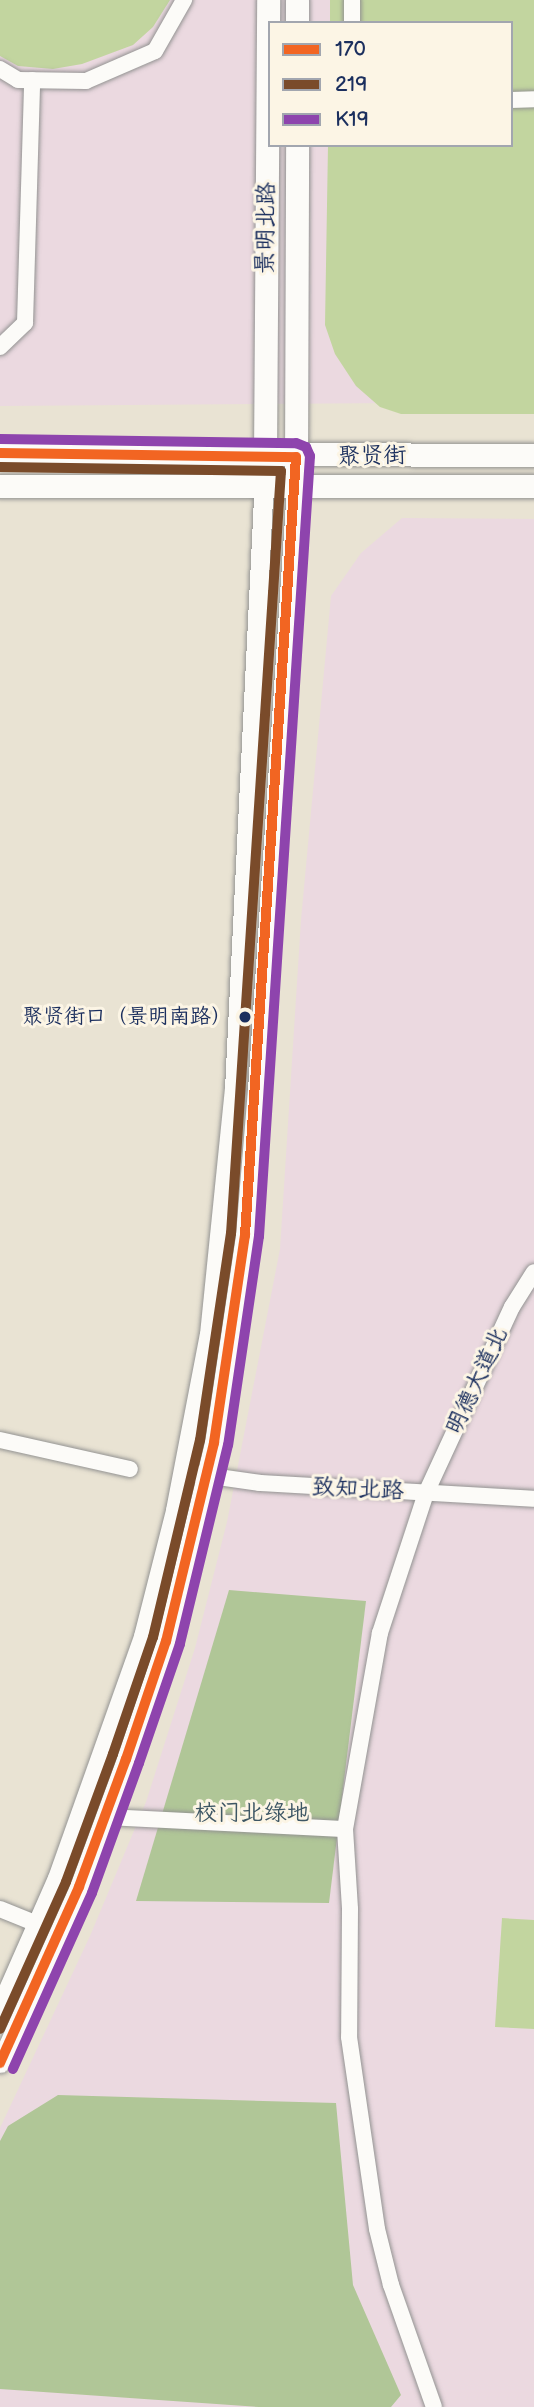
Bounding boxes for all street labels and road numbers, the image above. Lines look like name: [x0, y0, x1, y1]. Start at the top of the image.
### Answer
street label: 景明北路: [251, 182, 281, 274]
street label: 聚贤街: [337, 442, 407, 470]
street label: 明德大道北: [440, 1323, 514, 1439]
street label: 致知北路: [311, 1473, 405, 1505]

